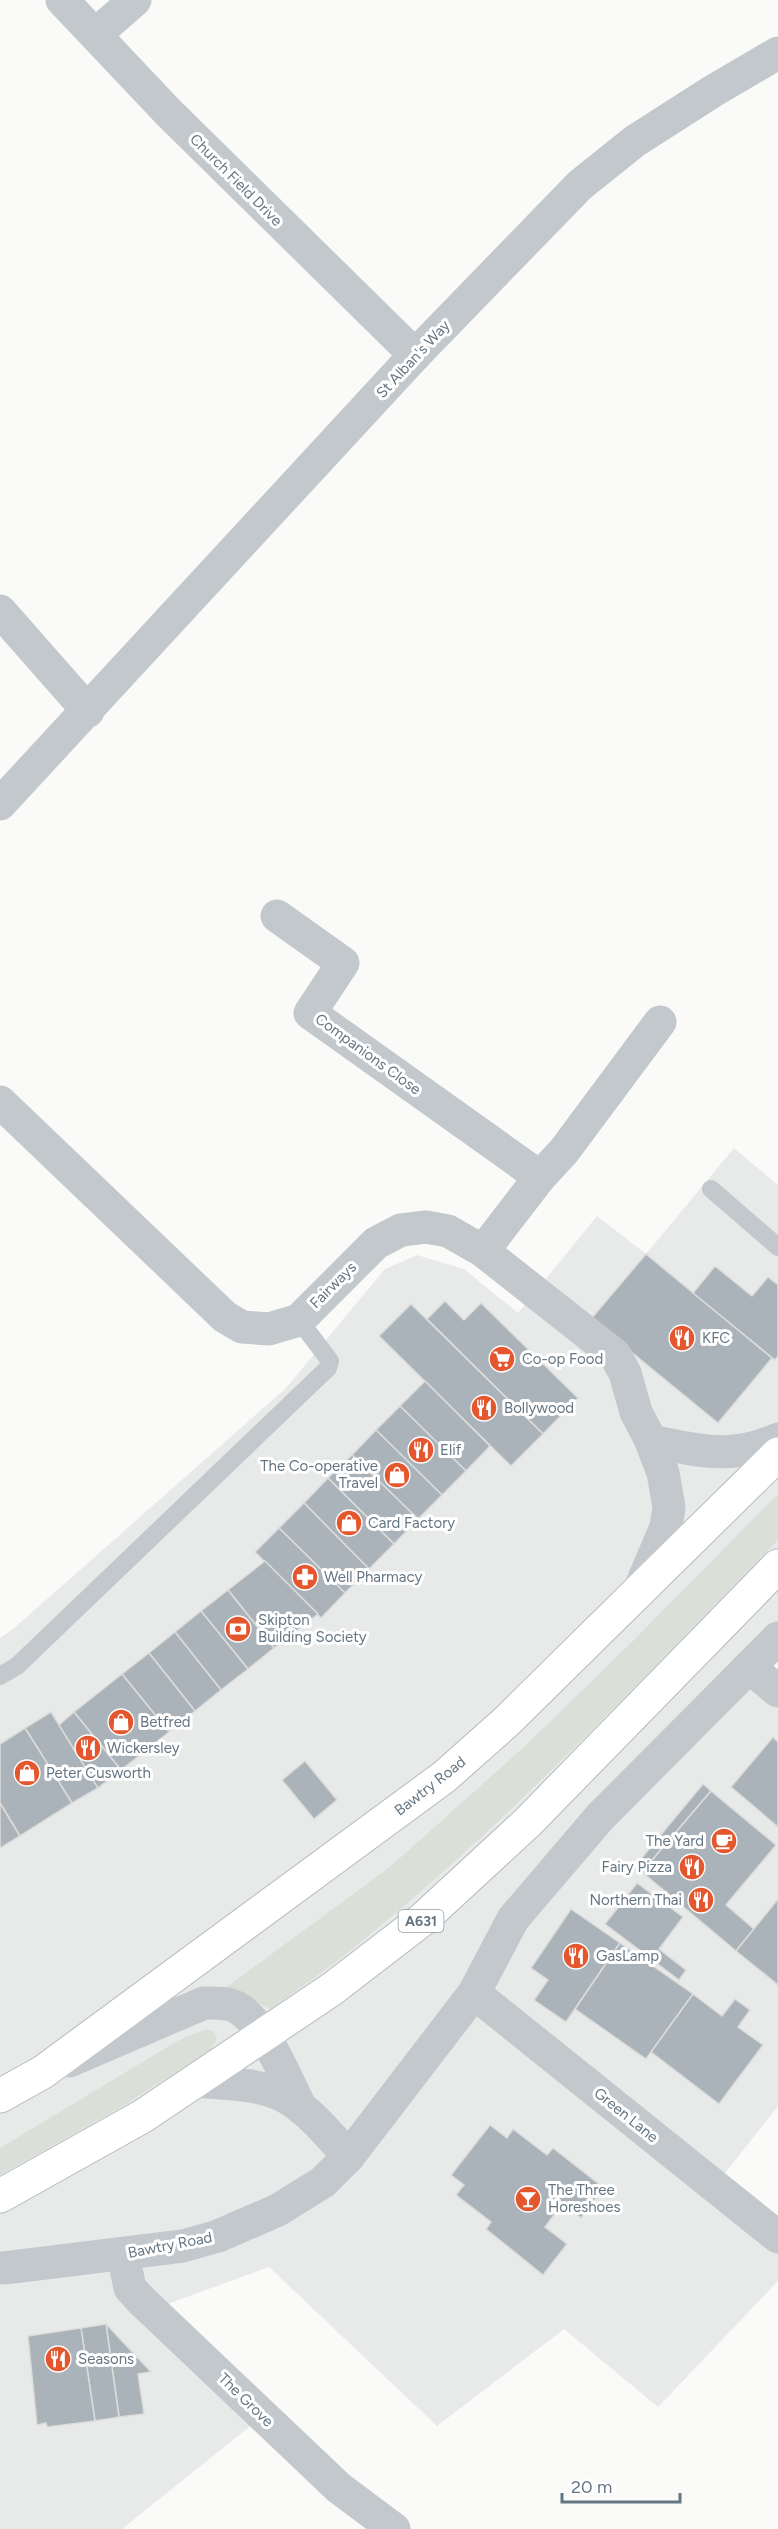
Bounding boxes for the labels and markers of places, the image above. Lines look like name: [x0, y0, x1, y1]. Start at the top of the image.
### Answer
restaurant icon: KFC: [667, 1323, 697, 1353]
place label: KFC: [702, 1329, 730, 1347]
supermarket icon: Co-op Food: [487, 1344, 517, 1374]
place label: Co-op Food: [522, 1350, 603, 1368]
restaurant icon: Bollywood: [469, 1393, 499, 1423]
place label: Bollywood: [504, 1399, 574, 1417]
restaurant icon: Elif: [406, 1435, 436, 1465]
place label: Elif: [440, 1441, 462, 1459]
place label: The Co-operative Travel: [260, 1457, 378, 1492]
shop icon: The Co-operative Travel: [382, 1460, 412, 1490]
shop icon: Card Factory: [334, 1508, 364, 1538]
place label: Card Factory: [368, 1514, 455, 1532]
pharmacy icon: Well Pharmacy: [290, 1562, 320, 1592]
place label: Well Pharmacy: [324, 1568, 422, 1586]
place label: Skipton Building Society: [258, 1611, 367, 1646]
bank icon: Skipton Building Society: [223, 1614, 253, 1644]
shop icon: Betfred: [106, 1707, 136, 1737]
place label: Betfred: [140, 1713, 191, 1731]
restaurant icon: Wickersley: [73, 1733, 103, 1763]
place label: Wickersley: [107, 1739, 180, 1757]
shop icon: Peter Cusworth: [12, 1758, 42, 1788]
place label: Peter Cusworth: [46, 1764, 151, 1782]
cafe icon: The Yard: [709, 1826, 739, 1856]
place label: The Yard: [646, 1832, 704, 1850]
restaurant icon: Fairy Pizza: [677, 1852, 707, 1882]
place label: Fairy Pizza: [602, 1858, 672, 1876]
restaurant icon: Northern Thai: [686, 1885, 716, 1915]
place label: Northern Thai: [589, 1891, 682, 1909]
restaurant icon: GasLamp: [561, 1941, 591, 1971]
place label: GasLamp: [596, 1947, 659, 1965]
place label: The Three Horeshoes: [548, 2181, 620, 2216]
bar icon: The Three Horeshoes: [513, 2184, 543, 2214]
restaurant icon: Seasons: [43, 2344, 73, 2374]
place label: Seasons: [78, 2350, 134, 2368]

